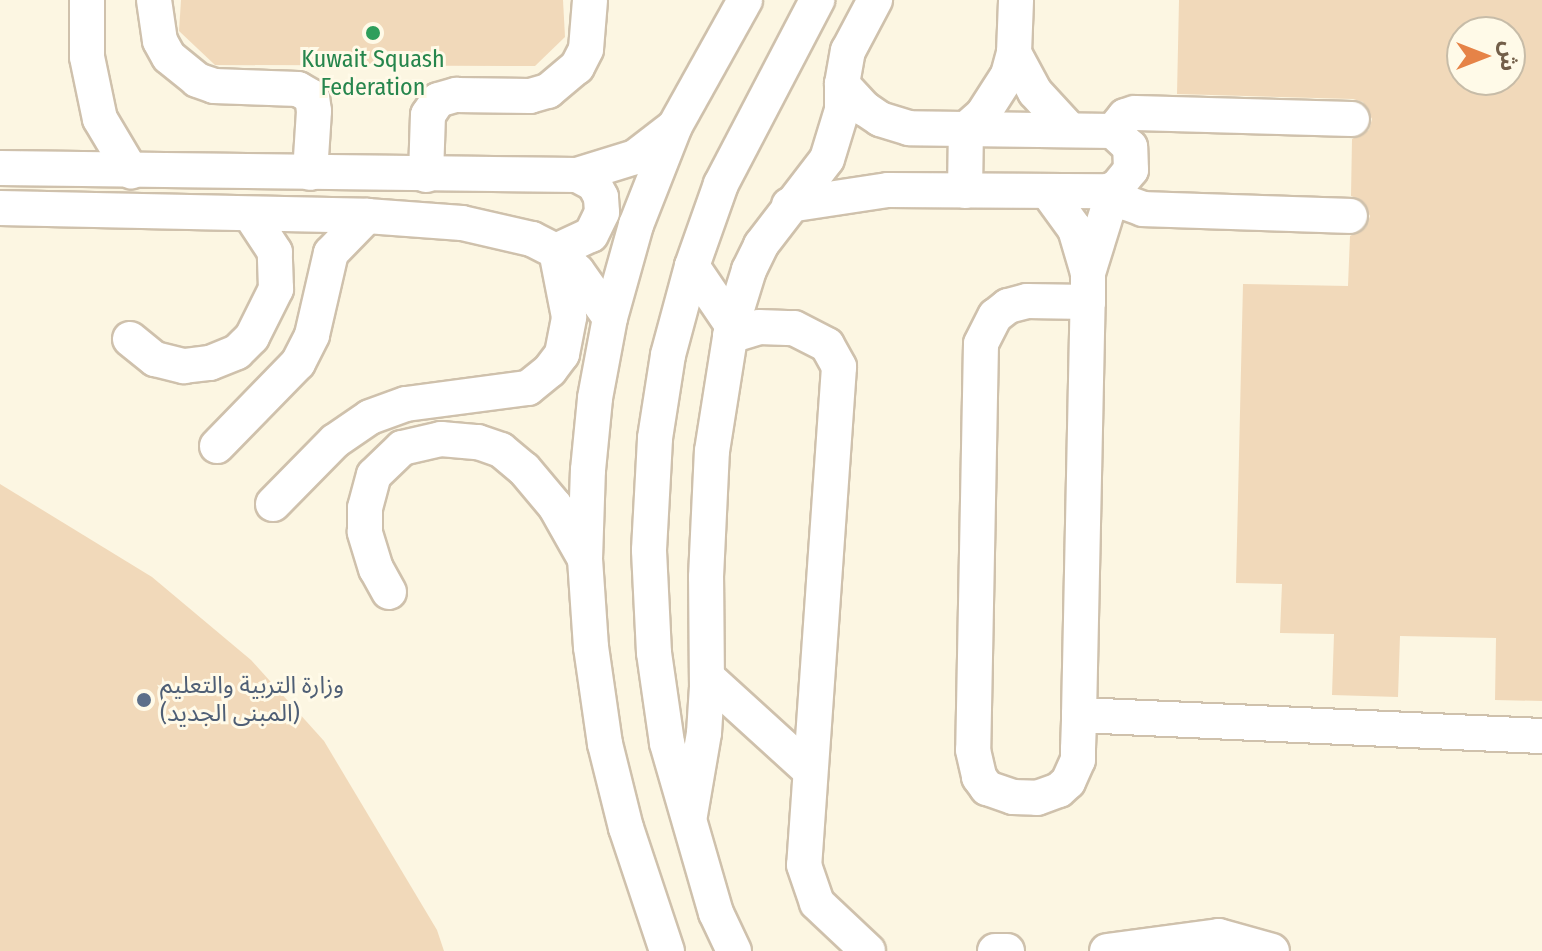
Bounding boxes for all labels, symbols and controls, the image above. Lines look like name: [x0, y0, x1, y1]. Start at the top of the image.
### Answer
north arrow: [1446, 16, 1526, 96]
marker: Kuwait Squash Federation: [364, 24, 382, 42]
text: ش: [1495, 41, 1522, 71]
place label: Kuwait Squash Federation: [301, 46, 445, 102]
place label: وزارة التربية والتعليم (المبنى الجديد): [160, 672, 344, 728]
marker: وزارة التربية والتعليم (المبنى الجديد): [135, 691, 153, 709]

